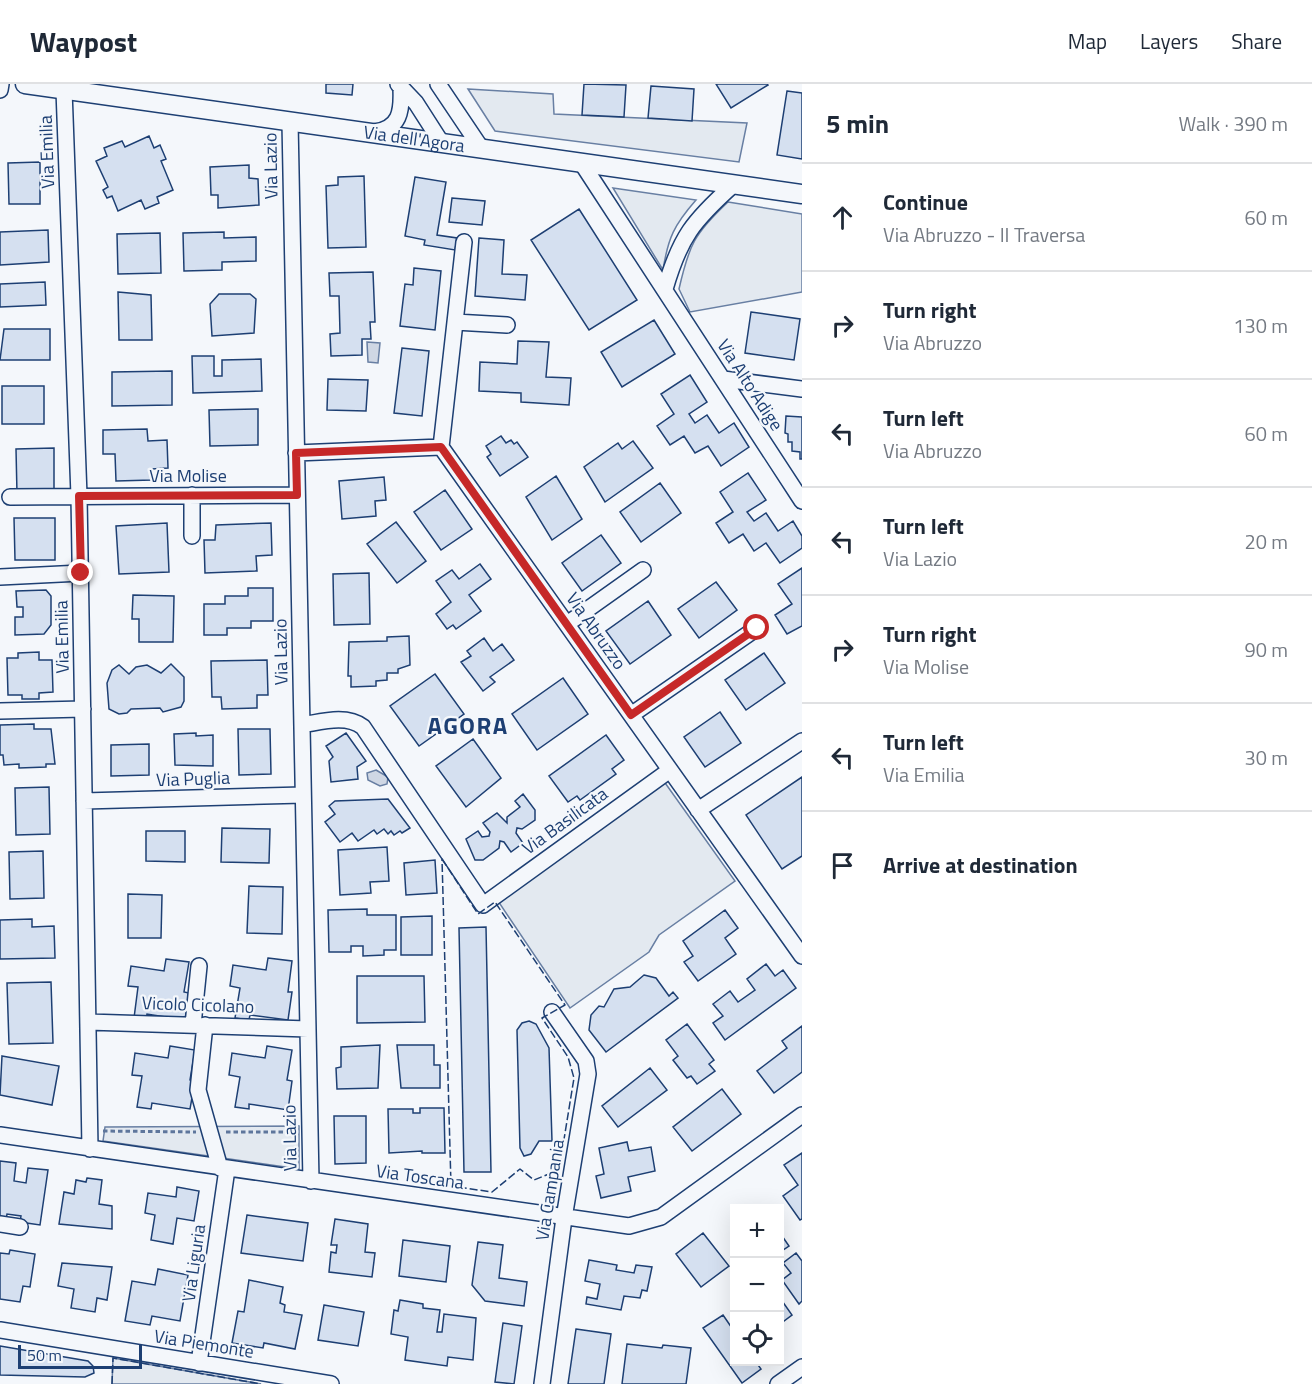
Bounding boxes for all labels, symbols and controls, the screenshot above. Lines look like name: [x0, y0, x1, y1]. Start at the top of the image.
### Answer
text: Waypost: [30, 20, 137, 63]
text: Map: [1068, 25, 1107, 57]
text: Layers: [1140, 25, 1198, 57]
text: Share: [1231, 25, 1282, 57]
text: 5 min: [826, 104, 889, 143]
text: Walk · 390 m: [1179, 108, 1288, 139]
street label: Via Emilia: [32, 115, 61, 189]
street label: Via dell'Agora: [362, 118, 467, 159]
street label: Via Lazio: [256, 132, 285, 200]
text: Continue: [883, 185, 968, 219]
icon: ahead: [826, 201, 859, 234]
text: 60 m: [1244, 202, 1288, 233]
text: Via Abruzzo - II Traversa: [883, 219, 1085, 250]
text: Turn right: [883, 293, 977, 327]
icon: right: [826, 309, 859, 342]
text: 130 m: [1233, 310, 1288, 341]
text: Via Abruzzo: [883, 327, 982, 358]
street label: Via Alto Adige: [711, 334, 790, 436]
text: Turn left: [883, 401, 964, 435]
icon: left: [826, 417, 859, 450]
text: 60 m: [1244, 418, 1288, 449]
text: Via Abruzzo: [883, 435, 982, 466]
street label: Via Molise: [149, 462, 227, 489]
text: Turn left: [883, 509, 964, 543]
icon: left: [826, 525, 859, 558]
text: 20 m: [1244, 526, 1288, 557]
text: Via Lazio: [883, 543, 957, 574]
route end: [67, 559, 93, 585]
street label: Via Abruzzo: [560, 586, 633, 675]
street label: Via Emilia: [47, 600, 76, 674]
route start: [743, 614, 769, 640]
text: Turn right: [883, 617, 977, 651]
street label: Via Lazio: [266, 618, 295, 686]
icon: right: [826, 633, 859, 666]
text: 90 m: [1244, 634, 1288, 665]
text: Via Molise: [883, 651, 969, 682]
district label: AGORA: [427, 707, 509, 743]
text: Turn left: [883, 725, 964, 759]
icon: left: [826, 741, 859, 774]
text: 30 m: [1244, 742, 1288, 773]
text: Via Emilia: [883, 759, 965, 790]
street label: Via Puglia: [156, 764, 230, 793]
street label: Via Basilicata: [516, 780, 613, 861]
text: Arrive at destination: [883, 848, 1078, 882]
icon: arrive: [826, 849, 859, 882]
street label: Vicolo Cicolano: [141, 989, 255, 1020]
street label: Via Lazio: [275, 1104, 304, 1172]
street label: Via Campania: [528, 1137, 571, 1243]
street label: Via Toscana: [374, 1157, 466, 1196]
map controls: [730, 1204, 784, 1366]
button: +: [730, 1204, 784, 1258]
street label: Via Liguria: [175, 1222, 212, 1303]
button: −: [730, 1258, 784, 1312]
button: locate: [730, 1312, 784, 1366]
street label: Via Piemonte: [152, 1322, 256, 1365]
scale bar: [18, 1342, 142, 1370]
text: 50 m: [27, 1343, 62, 1367]

